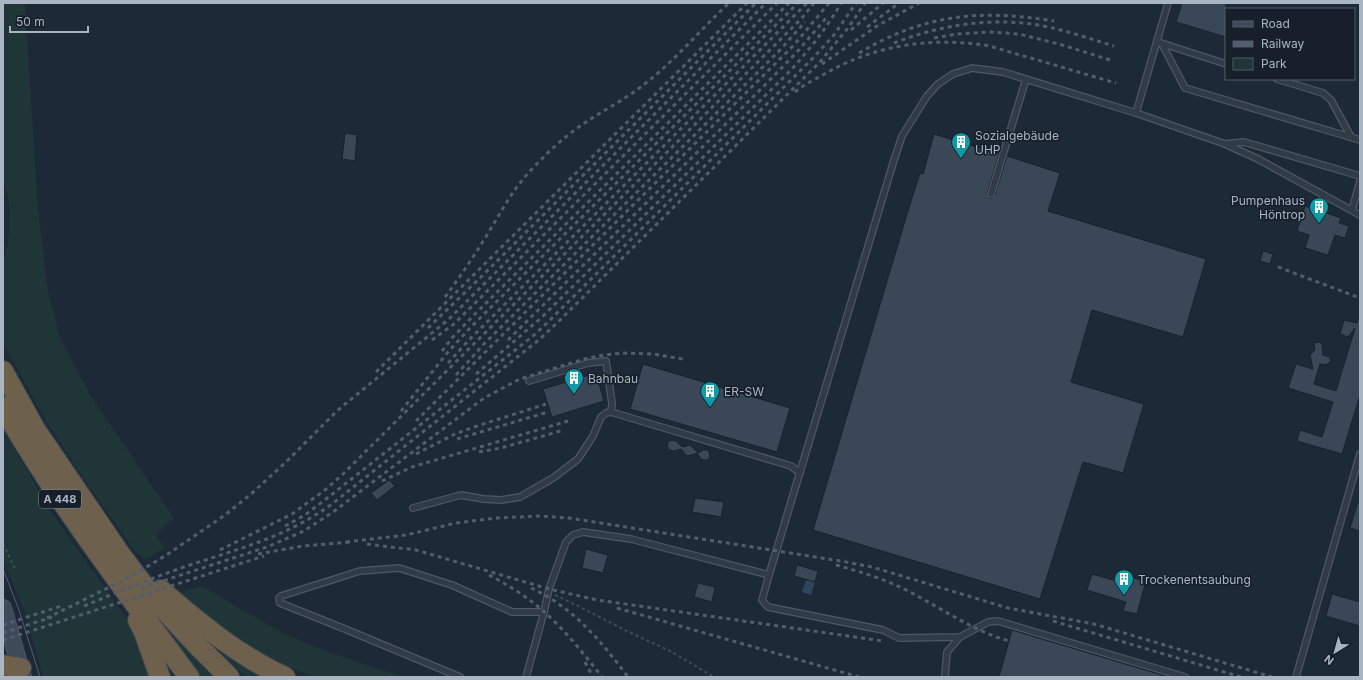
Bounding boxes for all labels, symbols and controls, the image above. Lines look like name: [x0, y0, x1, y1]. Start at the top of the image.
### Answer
scale bar: [10, 8, 88, 34]
legend: [1225, 8, 1355, 80]
text: 50 m: [16, 14, 45, 29]
text: Road: [1261, 16, 1290, 31]
text: Railway: [1261, 36, 1305, 51]
text: Park: [1261, 56, 1287, 71]
place label: Sozialgebäude UHP: [975, 128, 1059, 157]
building icon: Sozialgebäude UHP: [950, 131, 972, 159]
place label: Pumpenhaus Höntrop: [1231, 193, 1305, 222]
building icon: Pumpenhaus Höntrop: [1308, 196, 1330, 224]
building icon: Bahnbau: [563, 367, 585, 395]
place label: Bahnbau: [588, 371, 638, 386]
building icon: ER-SW: [699, 380, 721, 408]
place label: ER-SW: [724, 384, 764, 399]
road number: A 448: [39, 490, 81, 508]
building icon: Trockenentsaubung: [1113, 568, 1135, 596]
place label: Trockenentsaubung: [1138, 572, 1251, 587]
north arrow: [1315, 632, 1355, 672]
text: N: [1321, 652, 1337, 668]

